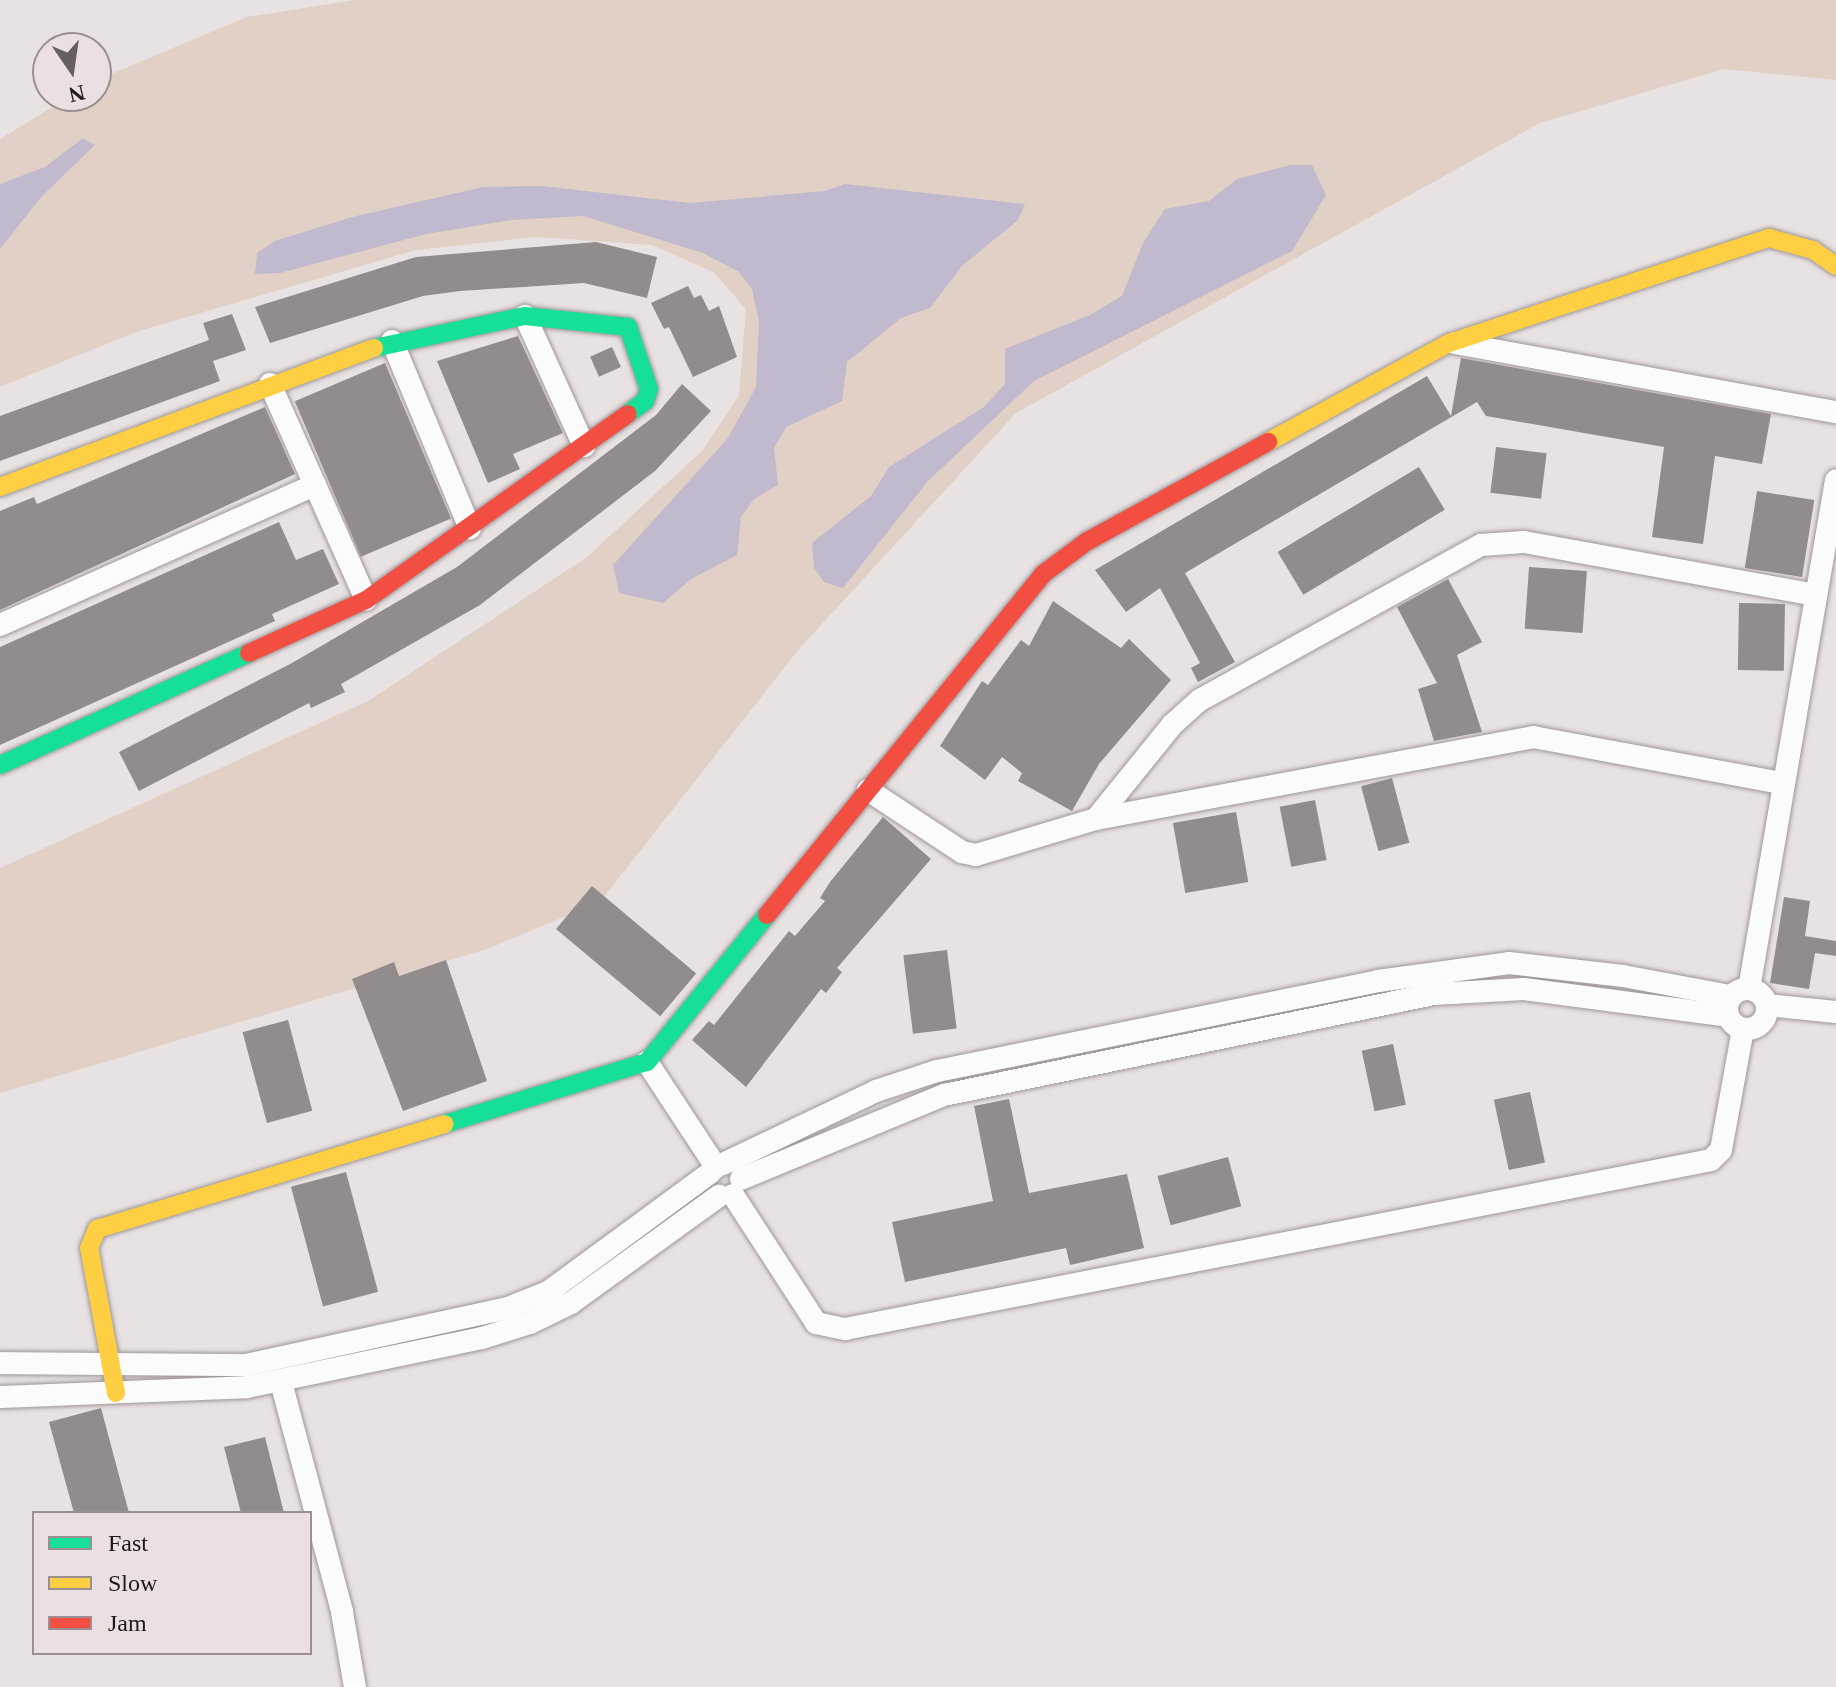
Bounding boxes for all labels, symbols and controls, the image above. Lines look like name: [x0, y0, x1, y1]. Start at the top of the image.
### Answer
north arrow: [32, 32, 112, 112]
text: N: [67, 80, 88, 108]
legend: [32, 1511, 312, 1655]
text: Fast: [108, 1530, 148, 1556]
text: Slow: [108, 1570, 157, 1596]
text: Jam: [108, 1610, 147, 1636]

